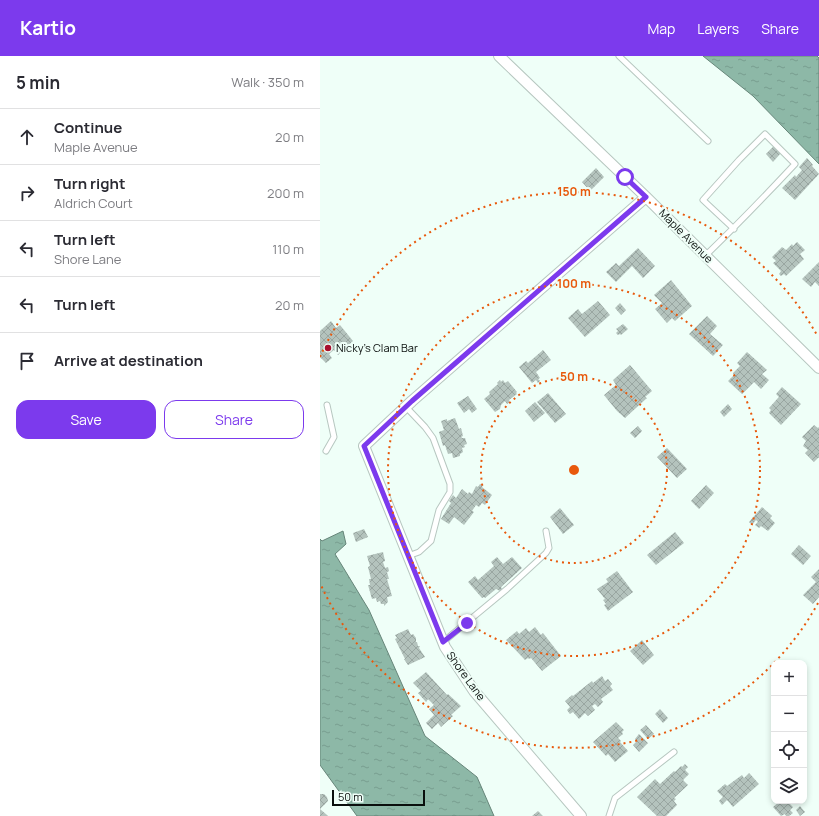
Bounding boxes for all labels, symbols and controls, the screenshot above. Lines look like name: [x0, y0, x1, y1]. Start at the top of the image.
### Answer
text: Kartio: [20, 15, 76, 41]
text: Map: [647, 19, 675, 38]
text: Layers: [697, 19, 739, 38]
text: Share: [761, 19, 799, 38]
text: 5 min: [16, 71, 60, 94]
text: Walk · 350 m: [231, 73, 304, 91]
text: Continue: [54, 117, 122, 138]
icon: ahead: [16, 126, 38, 148]
text: 20 m: [275, 128, 304, 146]
text: Maple Avenue: [54, 138, 138, 156]
route start: [616, 168, 634, 186]
text: Turn right: [54, 173, 125, 194]
icon: right: [16, 182, 38, 204]
text: 150 m: [557, 183, 591, 200]
text: 200 m: [267, 184, 304, 202]
text: Aldrich Court: [54, 194, 133, 212]
street label: Maple Avenue: [656, 205, 717, 266]
text: Turn left: [54, 229, 116, 250]
icon: left: [16, 238, 38, 260]
text: 110 m: [272, 240, 304, 258]
text: Shore Lane: [54, 250, 121, 268]
text: 100 m: [557, 275, 591, 292]
icon: left: [16, 294, 38, 316]
text: Turn left: [54, 294, 116, 315]
text: 20 m: [275, 296, 304, 314]
place label: Nicky's Clam Bar: [336, 340, 418, 355]
marker: Nicky's Clam Bar: [323, 343, 333, 353]
icon: arrive: [16, 350, 38, 372]
text: Arrive at destination: [54, 350, 203, 371]
text: 50 m: [560, 368, 588, 385]
button: Save: [16, 400, 156, 439]
button: Share: [164, 400, 304, 439]
centre of rings: [567, 463, 581, 477]
route end: [458, 614, 476, 632]
street label: Shore Lane: [444, 648, 490, 704]
map controls: [771, 660, 807, 804]
button: +: [771, 660, 807, 696]
button: −: [771, 696, 807, 732]
button: locate: [771, 732, 807, 768]
button: layers: [771, 768, 807, 804]
scale bar: [332, 788, 425, 807]
text: 50 m: [338, 789, 363, 804]

